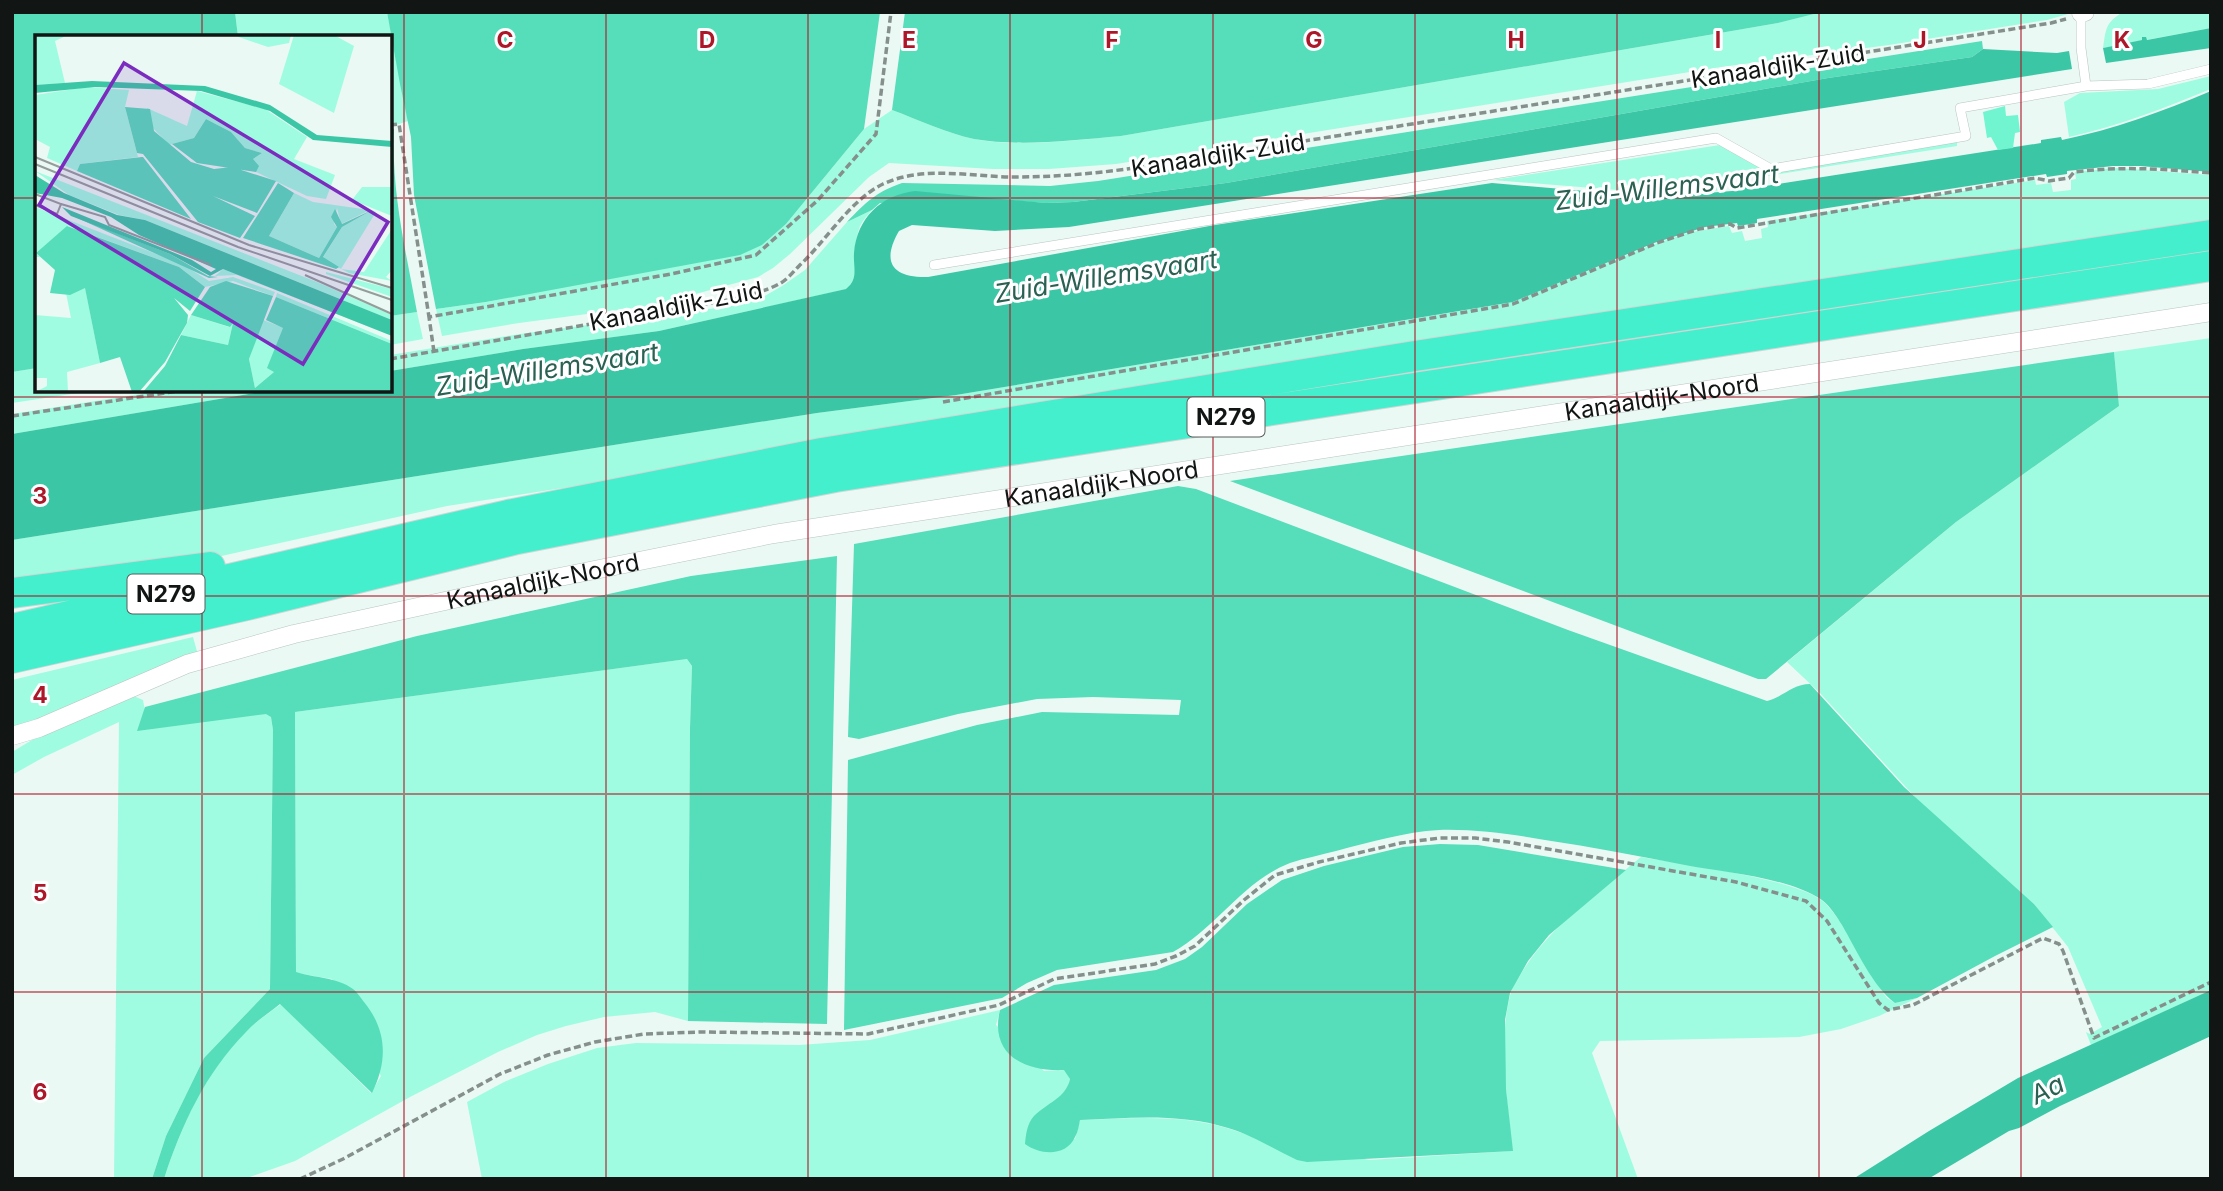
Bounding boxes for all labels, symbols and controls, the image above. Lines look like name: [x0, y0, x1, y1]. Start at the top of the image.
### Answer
text: C: [496, 26, 514, 54]
text: D: [699, 26, 715, 54]
text: E: [902, 26, 916, 54]
text: F: [1105, 26, 1119, 54]
text: G: [1305, 26, 1323, 54]
text: H: [1507, 26, 1525, 54]
text: I: [1715, 26, 1721, 54]
text: J: [1913, 26, 1927, 54]
text: K: [2114, 26, 2130, 54]
inset map: [35, 35, 392, 392]
street label: Kanaaldijk-Zuid: [1689, 38, 1867, 94]
street label: Kanaaldijk-Zuid: [1129, 127, 1307, 183]
water label: Zuid-Willemsvaart: [1553, 158, 1781, 216]
water label: Zuid-Willemsvaart: [992, 243, 1220, 309]
street label: Kanaaldijk-Zuid: [587, 275, 765, 337]
water label: Zuid-Willemsvaart: [433, 336, 661, 402]
street label: Kanaaldijk-Noord: [1562, 368, 1761, 426]
road number: N279: [1188, 398, 1264, 436]
street label: Kanaaldijk-Noord: [1002, 454, 1200, 513]
text: 3: [33, 482, 47, 510]
street label: Kanaaldijk-Noord: [444, 547, 642, 615]
road number: N279: [128, 574, 204, 614]
text: 4: [32, 681, 48, 709]
text: 5: [33, 879, 47, 907]
water label: Aa: [2024, 1068, 2069, 1111]
text: 6: [33, 1078, 47, 1106]

